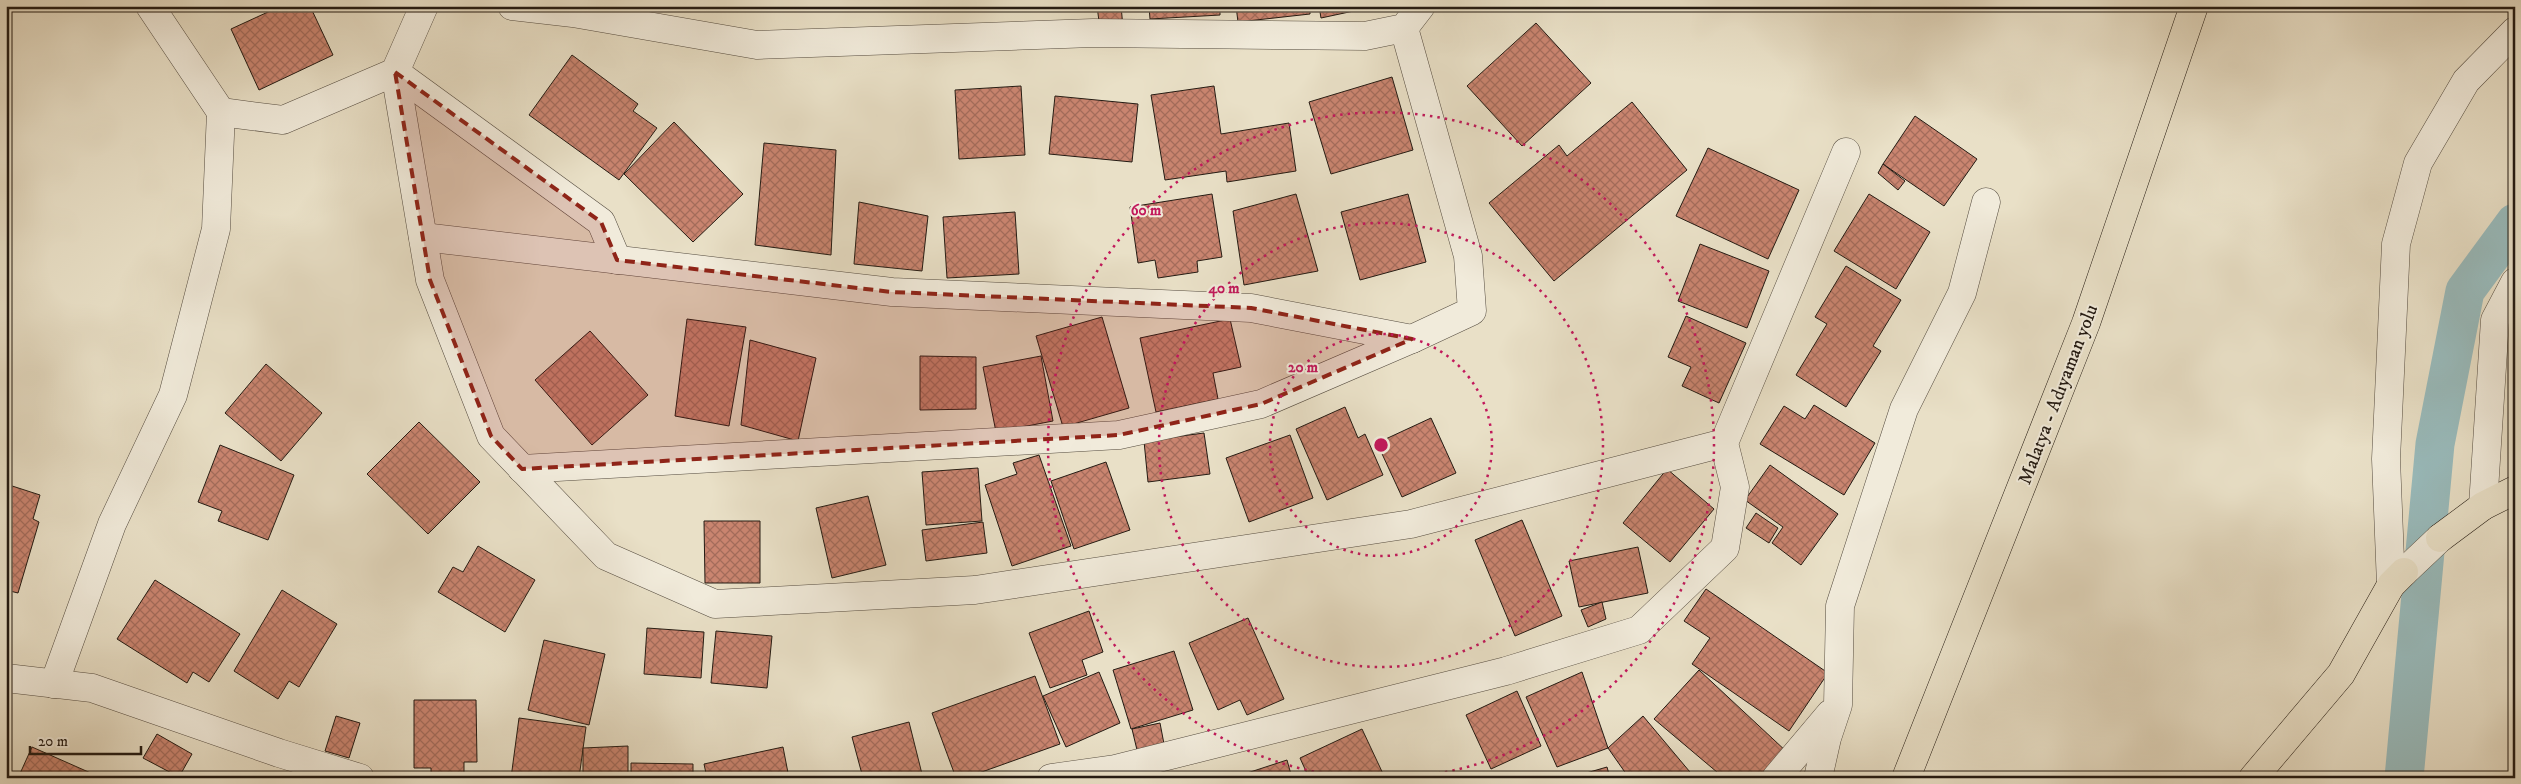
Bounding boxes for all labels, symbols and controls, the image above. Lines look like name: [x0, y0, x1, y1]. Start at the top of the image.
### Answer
text: 60 m: [1131, 201, 1162, 220]
text: 40 m: [1207, 279, 1240, 298]
street label: Malatya - Adıyaman yolu: [2013, 301, 2103, 488]
text: 20 m: [1288, 358, 1319, 377]
centre of rings: [1372, 436, 1390, 454]
scale bar: [30, 724, 141, 756]
text: 20 m: [38, 732, 68, 751]

